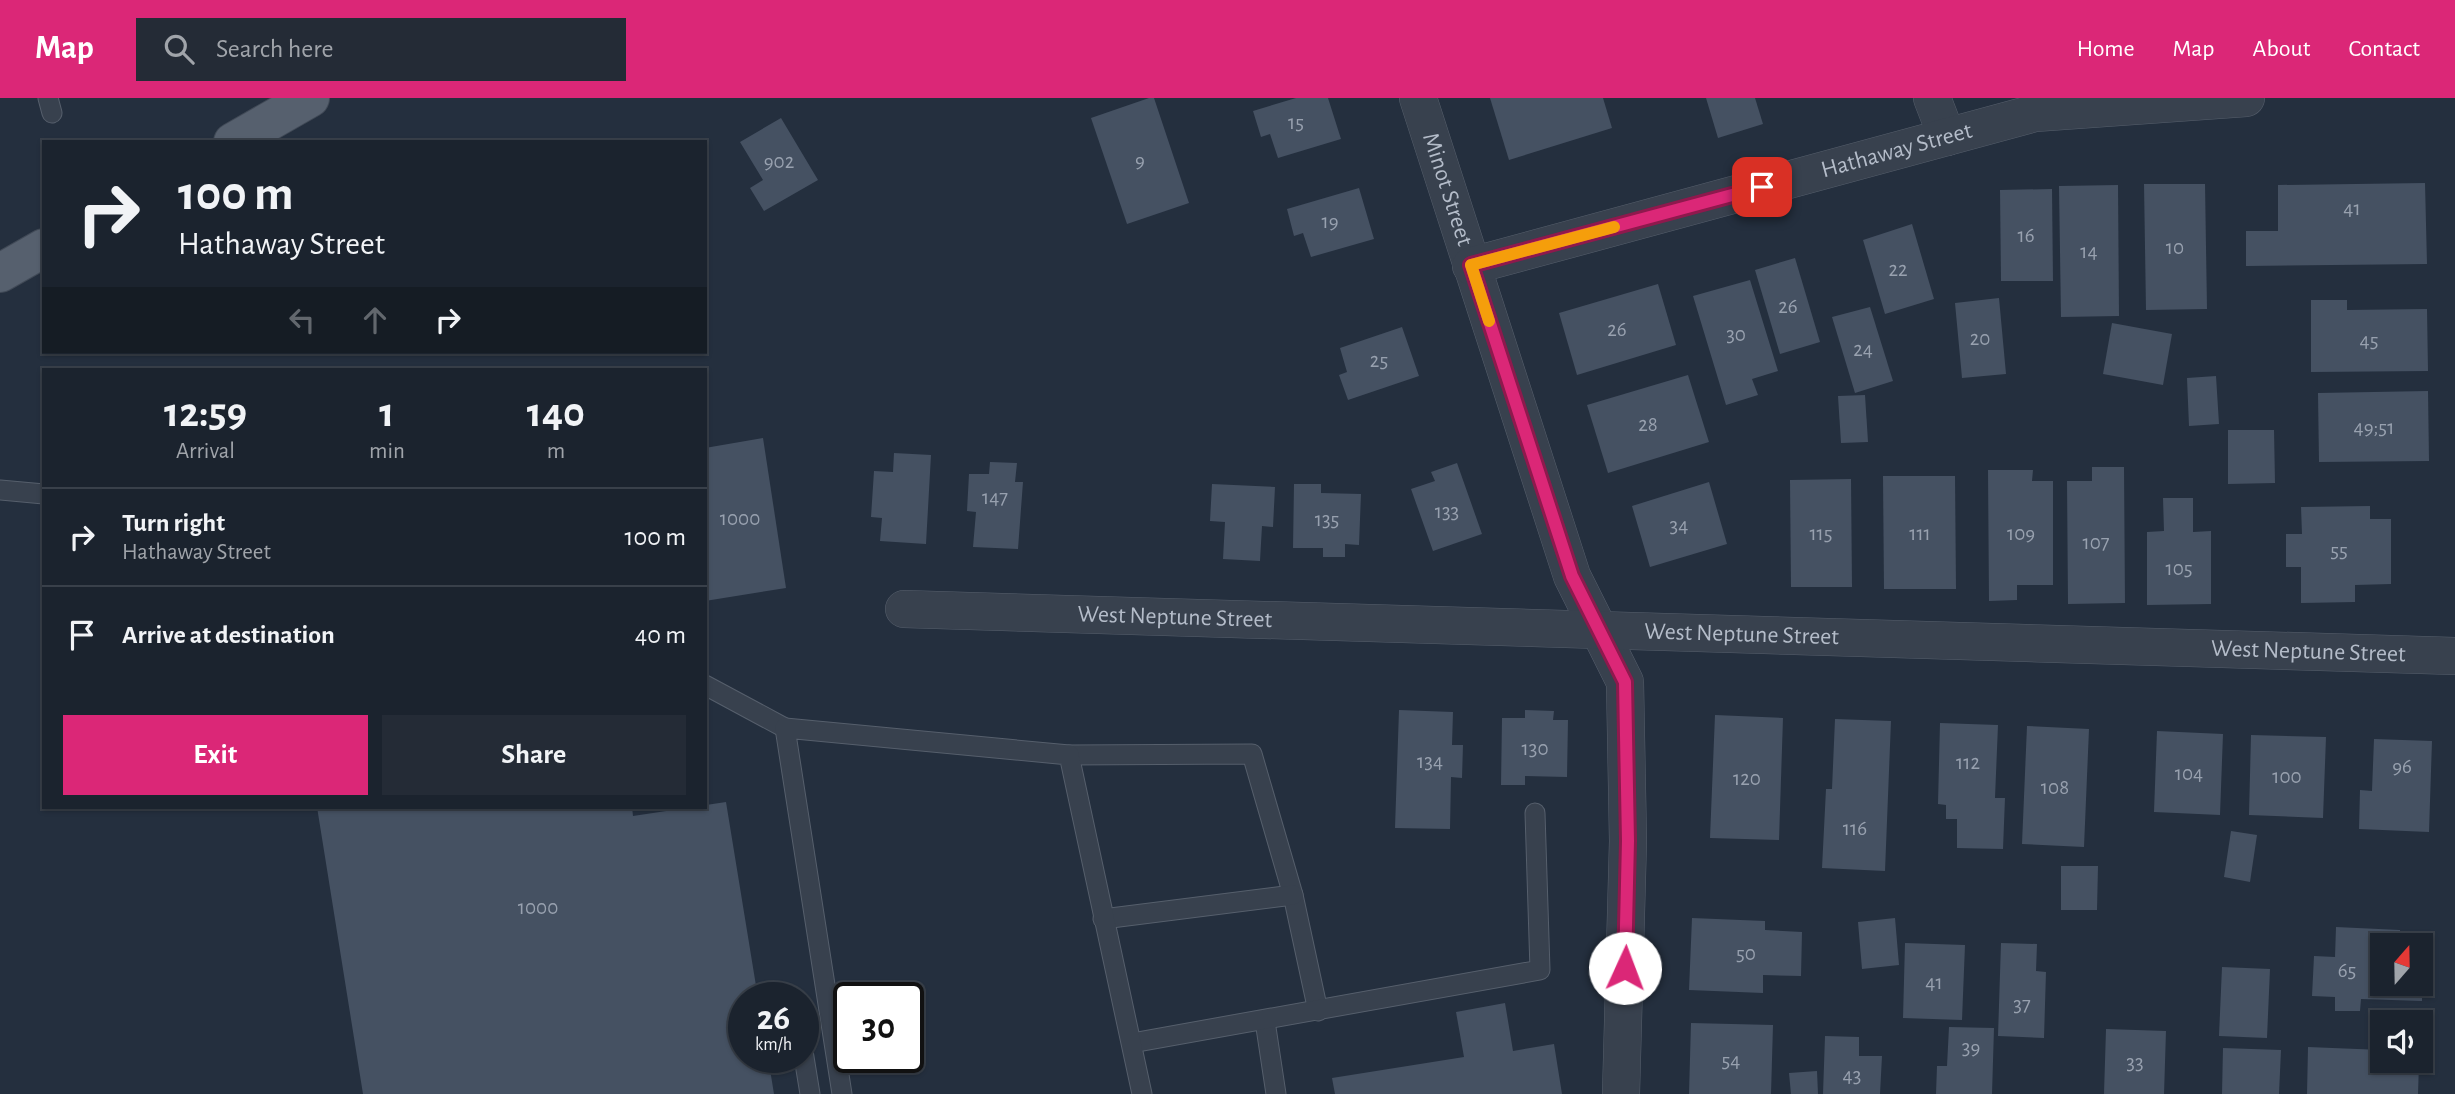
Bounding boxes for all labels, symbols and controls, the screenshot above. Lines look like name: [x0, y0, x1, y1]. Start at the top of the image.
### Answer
search box: [136, 18, 626, 81]
icon: search: [160, 30, 198, 68]
text: Map: [35, 32, 94, 65]
text: Search here: [216, 36, 334, 62]
text: Home: [2077, 37, 2135, 61]
text: Map: [2173, 37, 2215, 61]
text: About: [2253, 37, 2310, 61]
text: Contact: [2348, 37, 2420, 61]
house number: 15: [1288, 112, 1304, 133]
street label: Hathaway Street: [1819, 119, 1975, 182]
street label: Minot Street: [1418, 130, 1477, 249]
house number: 9: [1135, 150, 1145, 171]
house number: 902: [764, 151, 794, 172]
pin: [1732, 157, 1792, 217]
icon: right: [63, 168, 154, 259]
icon: arrive: [1743, 168, 1781, 206]
text: 100 m: [178, 170, 294, 219]
house number: 41: [2343, 198, 2361, 219]
house number: 19: [1321, 211, 1339, 232]
house number: 16: [2017, 225, 2035, 246]
text: Hathaway Street: [178, 228, 385, 260]
house number: 10: [2166, 237, 2184, 258]
house number: 14: [2080, 241, 2098, 262]
house number: 22: [1888, 259, 1908, 280]
house number: 26: [1778, 296, 1798, 317]
icon: left: [283, 301, 321, 339]
icon: ahead: [356, 301, 394, 339]
icon: right: [429, 301, 467, 339]
house number: 26: [1607, 319, 1627, 340]
house number: 30: [1726, 324, 1746, 345]
house number: 20: [1970, 328, 1990, 349]
house number: 45: [2360, 330, 2378, 351]
house number: 24: [1853, 339, 1873, 360]
house number: 25: [1370, 350, 1388, 371]
text: 12:59: [164, 392, 247, 434]
text: 1: [379, 392, 394, 434]
text: 140: [527, 392, 585, 434]
house number: 28: [1638, 414, 1658, 435]
house number: 49;51: [2354, 417, 2394, 438]
text: Arrival: [176, 440, 235, 463]
text: min: [369, 440, 405, 463]
text: m: [547, 440, 565, 463]
house number: 147: [982, 487, 1008, 508]
house number: 133: [1435, 501, 1459, 522]
house number: 1000: [720, 508, 760, 529]
house number: 135: [1315, 509, 1339, 530]
text: Turn right: [122, 510, 225, 536]
house number: 34: [1670, 515, 1688, 536]
icon: right: [63, 518, 101, 556]
house number: 115: [1809, 523, 1833, 544]
house number: 111: [1909, 523, 1931, 544]
house number: 109: [2007, 523, 2035, 544]
text: 100 m: [625, 524, 686, 550]
house number: 107: [2082, 532, 2110, 553]
house number: 55: [2330, 540, 2348, 561]
text: Hathaway Street: [122, 541, 271, 564]
house number: 105: [2165, 558, 2193, 579]
street label: West Neptune Street: [1077, 602, 1273, 632]
icon: arrive: [63, 616, 101, 654]
street label: West Neptune Street: [1644, 619, 1840, 649]
text: Arrive at destination: [122, 622, 335, 648]
text: 40 m: [635, 622, 686, 648]
street label: West Neptune Street: [2211, 637, 2406, 667]
button: Exit: [63, 715, 368, 795]
button: Share: [382, 715, 686, 795]
house number: 130: [1522, 738, 1548, 759]
house number: 134: [1417, 751, 1443, 772]
house number: 112: [1956, 752, 1980, 773]
house number: 96: [2392, 756, 2412, 777]
house number: 104: [2175, 763, 2203, 784]
house number: 100: [2272, 766, 2302, 787]
house number: 120: [1733, 768, 1761, 789]
house number: 108: [2041, 777, 2069, 798]
house number: 116: [1843, 818, 1867, 839]
house number: 1000: [518, 897, 558, 918]
position arrow: [1588, 931, 1662, 1005]
north arrow: [2370, 933, 2432, 996]
map controls: [2370, 933, 2433, 1073]
house number: 50: [1736, 943, 1756, 964]
house number: 65: [2338, 960, 2356, 981]
house number: 41: [1925, 972, 1943, 993]
speed limit sign: 30: [833, 982, 924, 1073]
house number: 37: [2013, 994, 2031, 1015]
text: 26: [757, 1001, 790, 1036]
button: sound: [2370, 1010, 2433, 1073]
text: km/h: [755, 1036, 792, 1054]
house number: 39: [1962, 1037, 1980, 1058]
house number: 54: [1722, 1050, 1740, 1071]
house number: 33: [2126, 1052, 2144, 1073]
house number: 43: [1843, 1065, 1861, 1086]

